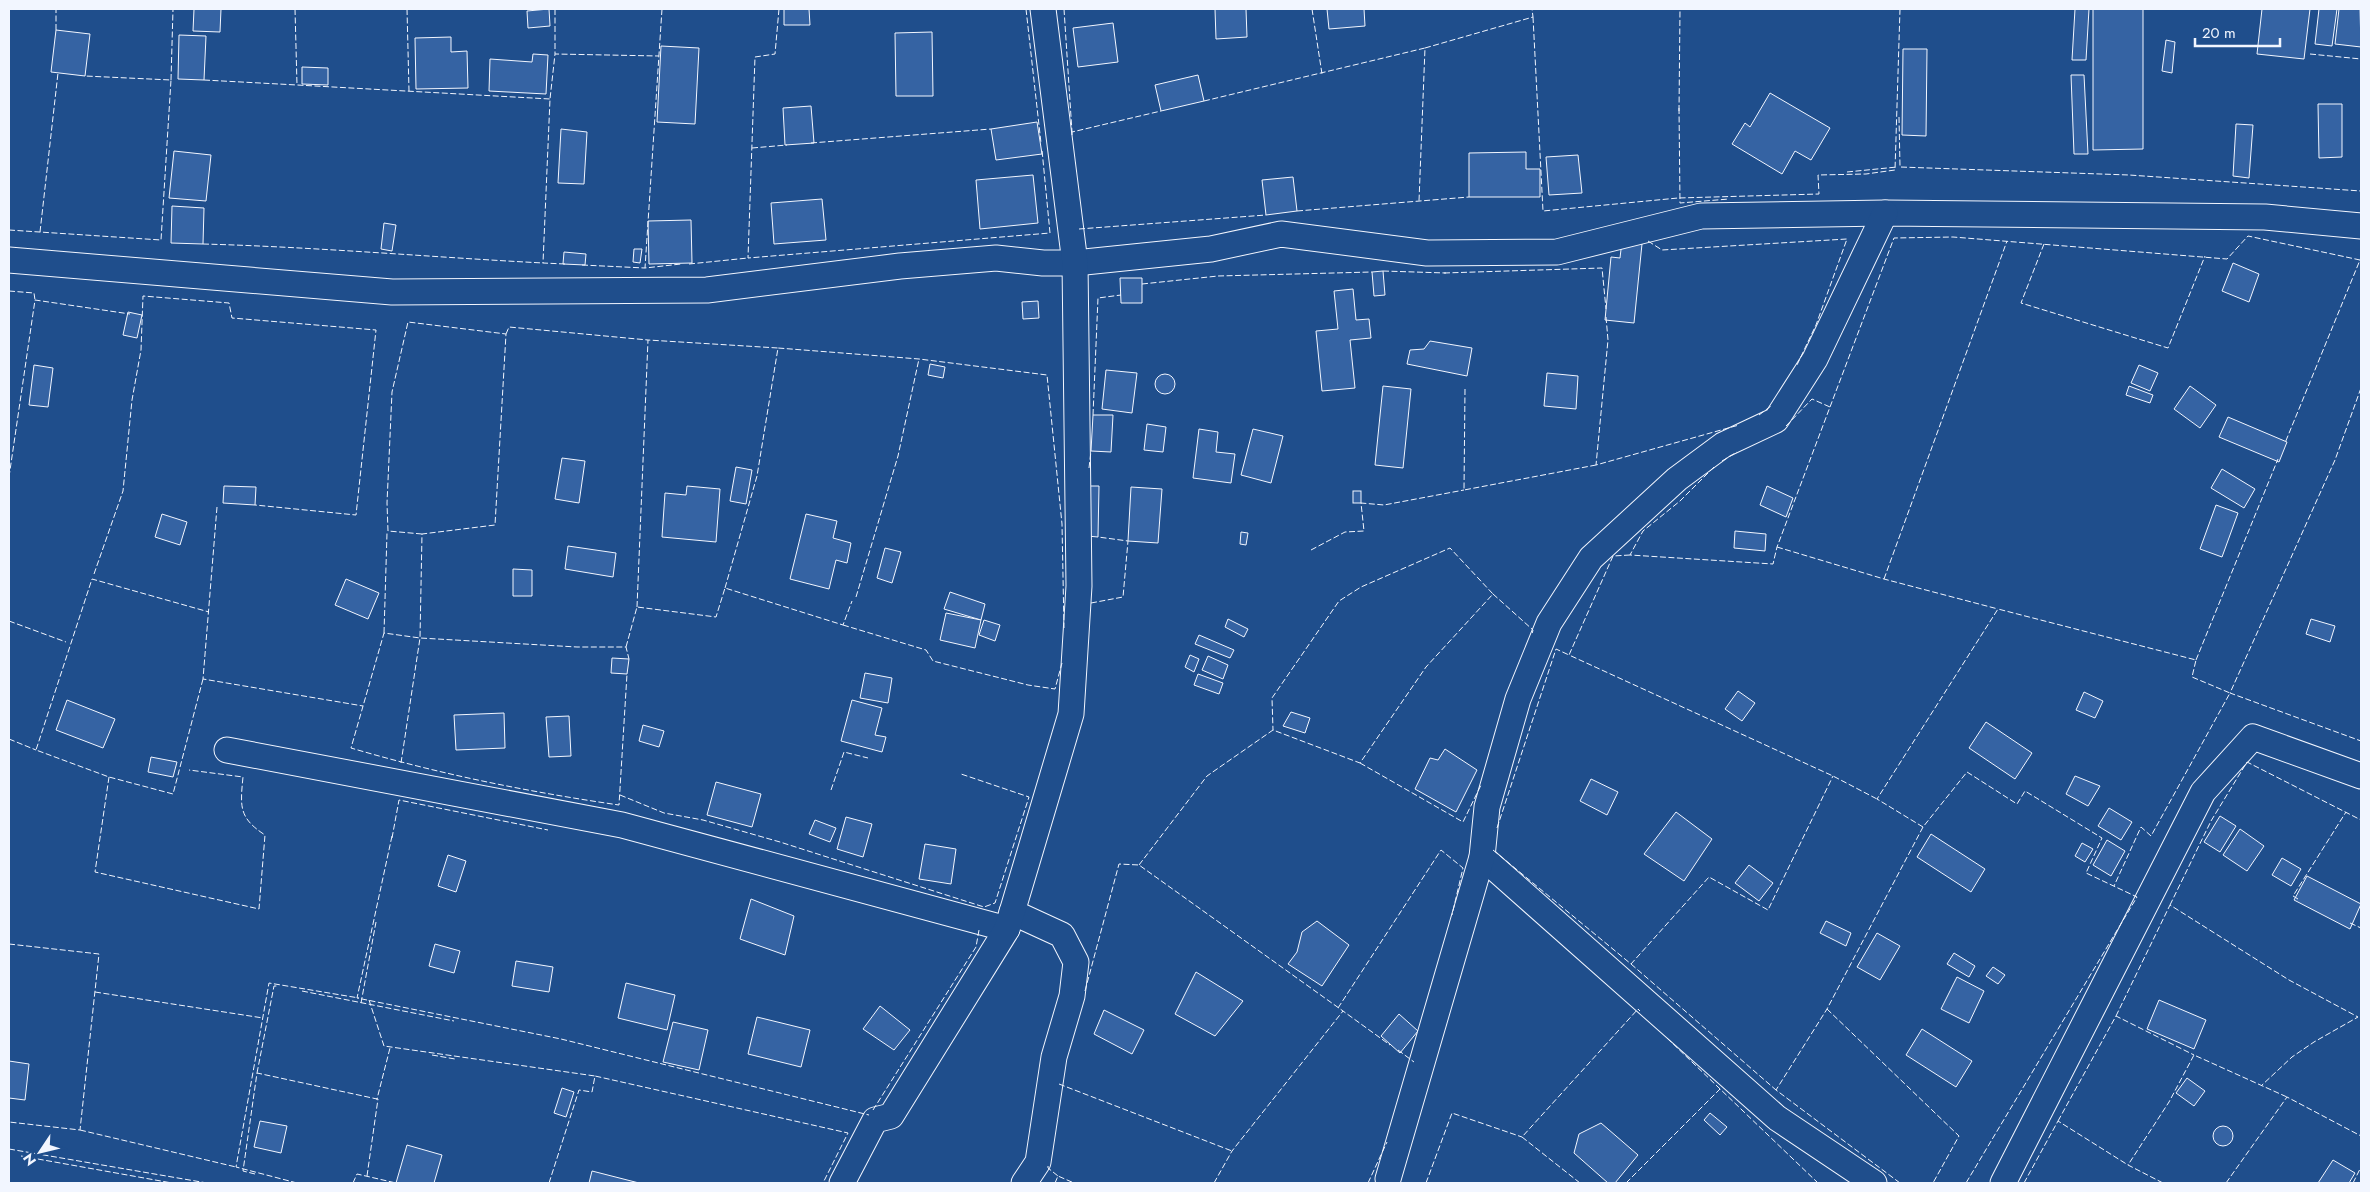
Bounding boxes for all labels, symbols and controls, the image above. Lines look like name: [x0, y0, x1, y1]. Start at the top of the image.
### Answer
scale bar: [2195, 15, 2280, 47]
text: 20 m: [2202, 22, 2236, 44]
north arrow: [15, 1127, 65, 1177]
text: N: [18, 1149, 41, 1170]

